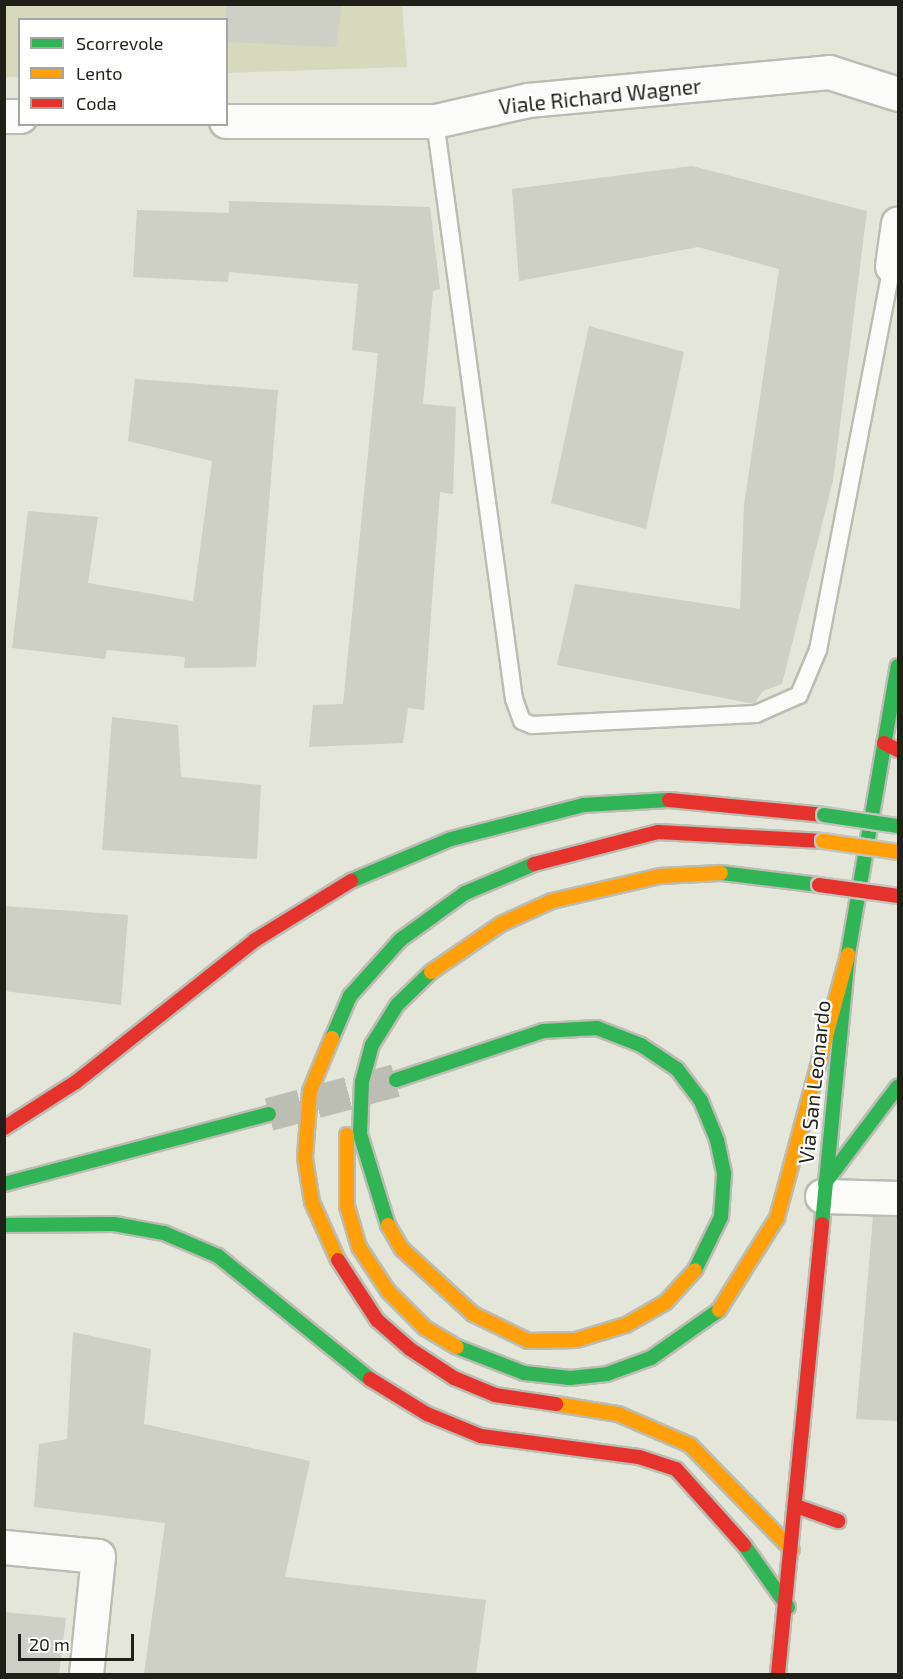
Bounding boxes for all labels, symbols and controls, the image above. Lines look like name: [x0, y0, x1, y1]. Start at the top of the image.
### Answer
legend: [18, 18, 228, 126]
text: Scorrevole: [76, 32, 163, 54]
text: Lento: [76, 62, 122, 84]
street label: Viale Richard Wagner: [497, 73, 703, 119]
text: Coda: [76, 92, 117, 114]
street label: Via San Leonardo: [793, 999, 835, 1165]
scale bar: [21, 1622, 136, 1660]
text: 20 m: [29, 1633, 70, 1655]

